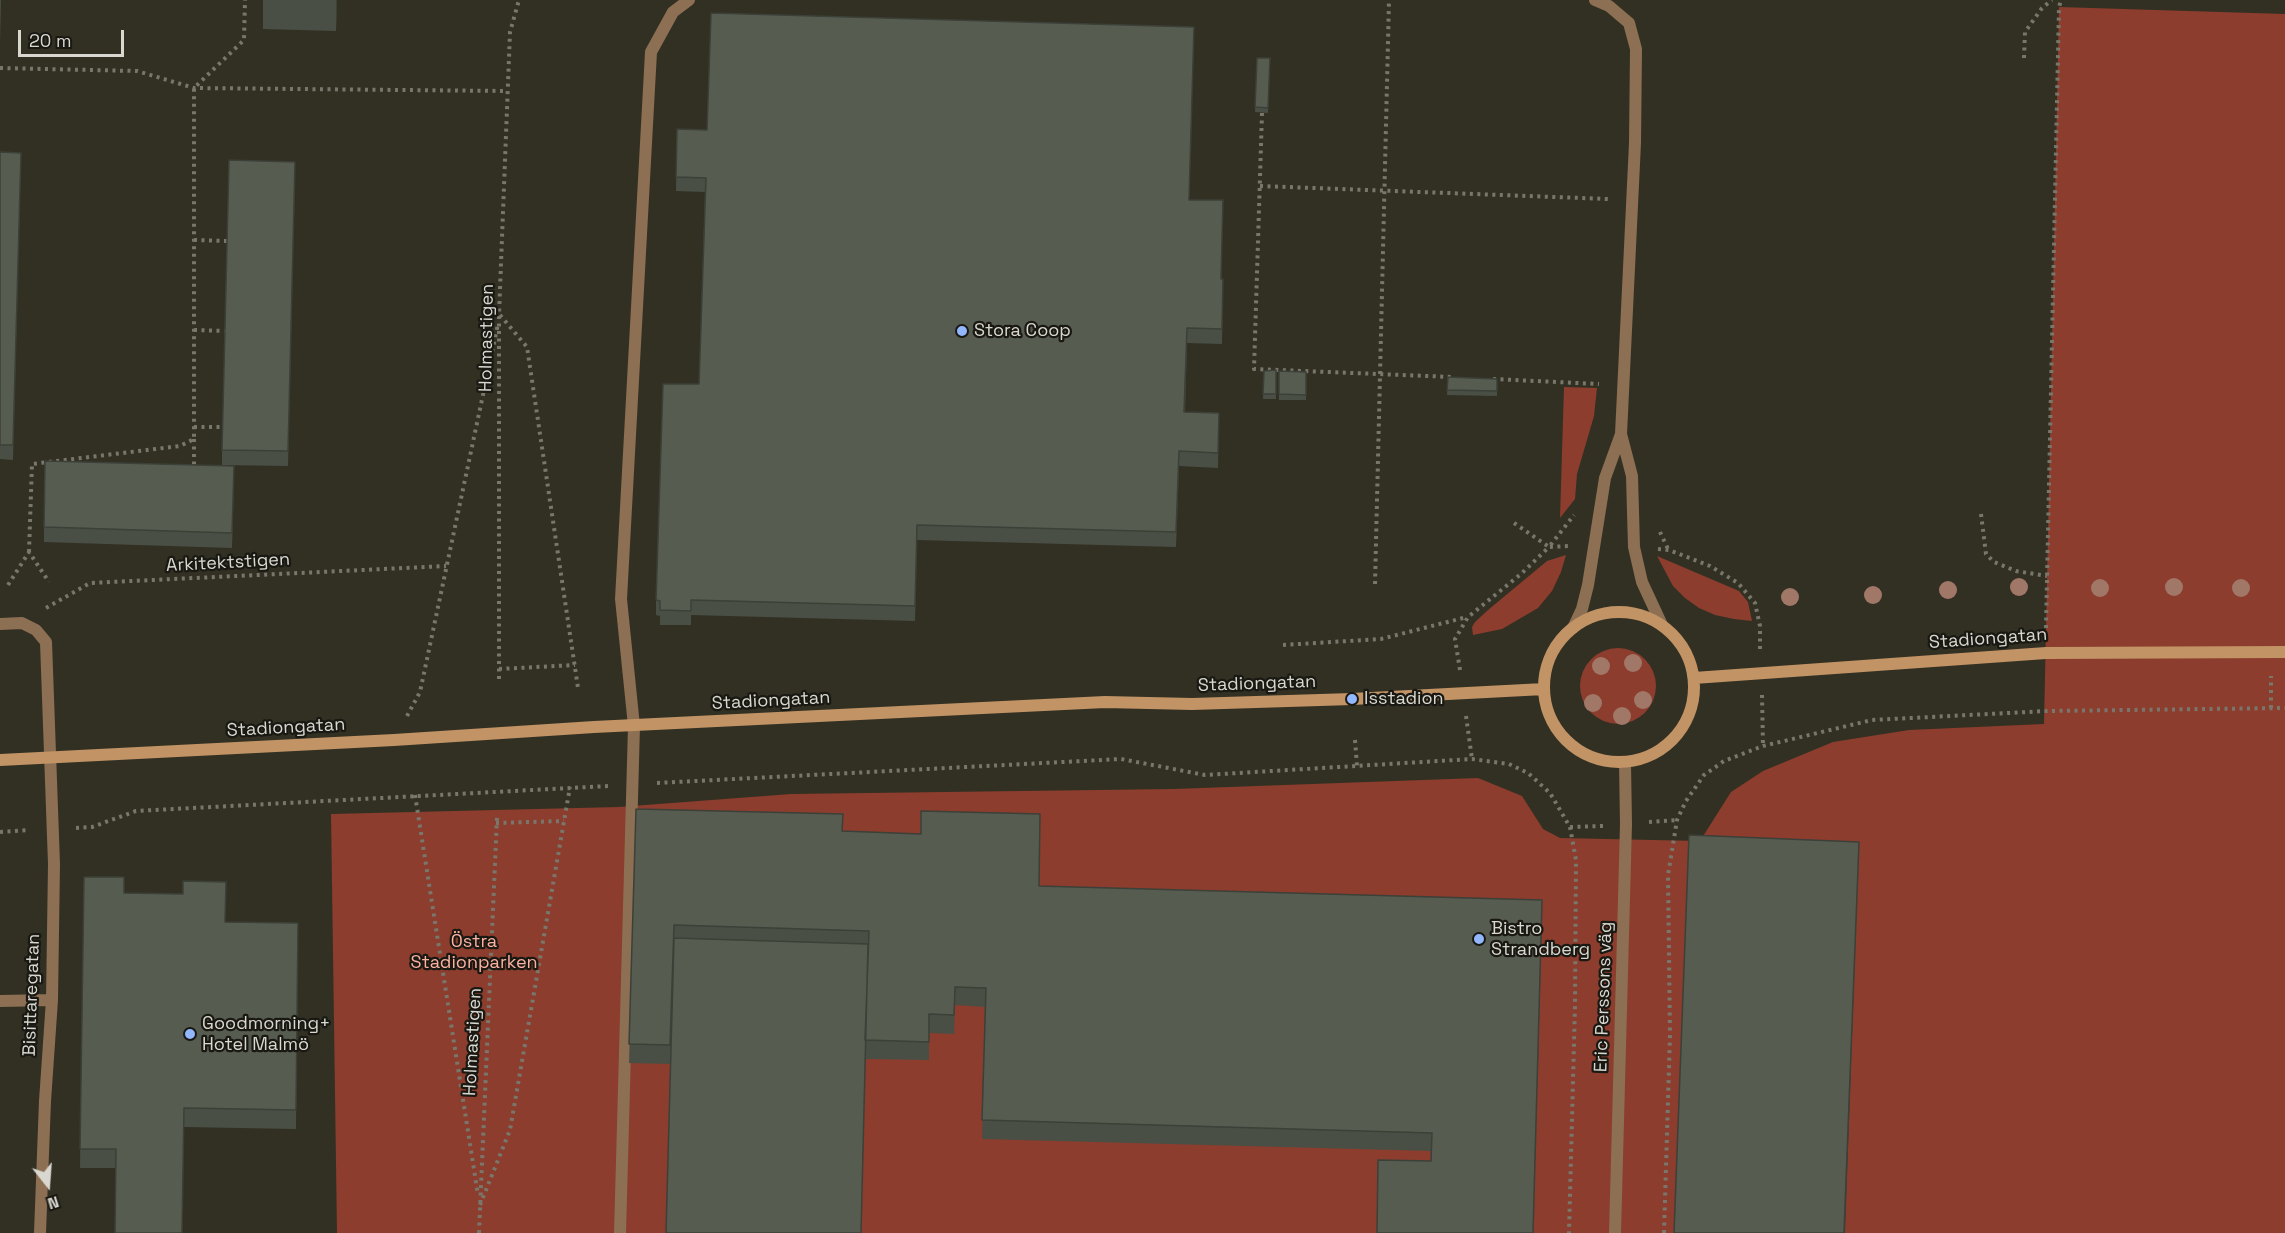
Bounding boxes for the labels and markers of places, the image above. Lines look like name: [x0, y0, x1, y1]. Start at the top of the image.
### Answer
place label: Stora Coop: [974, 320, 1071, 342]
marker: Stora Coop: [955, 324, 969, 338]
place label: Isstadion: [1364, 688, 1444, 710]
marker: Isstadion: [1345, 692, 1359, 706]
place label: Bistro Strandberg: [1491, 918, 1590, 960]
marker: Bistro Strandberg: [1472, 932, 1486, 946]
place label: Goodmorning+ Hotel Malmö: [202, 1013, 330, 1056]
marker: Goodmorning+ Hotel Malmö: [183, 1027, 197, 1041]

